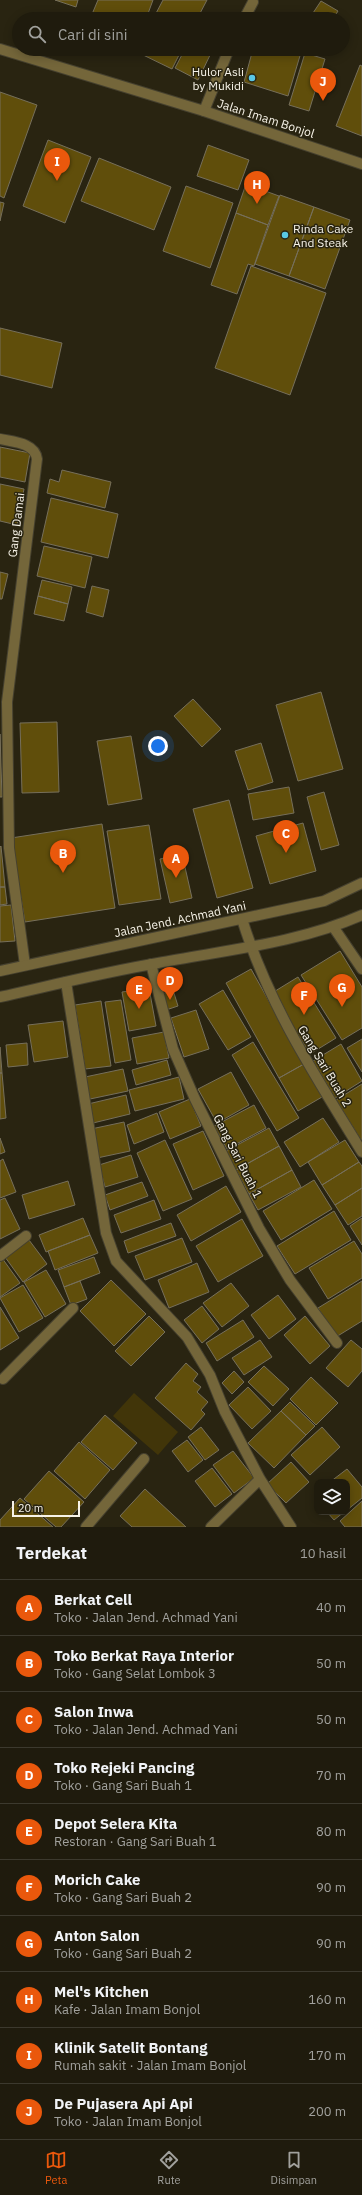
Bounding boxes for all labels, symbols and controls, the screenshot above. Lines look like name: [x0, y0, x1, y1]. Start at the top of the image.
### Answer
search box: [12, 12, 350, 56]
icon: search: [26, 23, 48, 45]
text: Cari di sini: [58, 25, 127, 44]
place label: Hulor Asli by Mukidi: [192, 64, 244, 93]
pin: J: [310, 68, 336, 101]
marker: Hulor Asli by Mukidi: [247, 73, 257, 83]
street label: Jalan Imam Bonjol: [216, 95, 316, 141]
pin: I: [44, 148, 70, 181]
pin: H: [244, 171, 270, 204]
place label: Rinda Cake And Steak: [293, 221, 354, 250]
marker: Rinda Cake And Steak: [280, 230, 290, 240]
street label: Gang Damai: [5, 492, 27, 558]
your location: [148, 736, 168, 756]
pin: C: [273, 820, 299, 853]
pin: B: [50, 840, 76, 873]
pin: A: [163, 845, 189, 878]
street label: Jalan Jend. Achmad Yani: [113, 898, 247, 940]
pin: D: [157, 967, 183, 1000]
pin: G: [329, 974, 355, 1007]
pin: E: [126, 976, 152, 1009]
pin: F: [291, 982, 317, 1015]
street label: Gang Sari Buah 2: [295, 1023, 355, 1109]
street label: Gang Sari Buah 1: [210, 1111, 266, 1201]
map controls: [314, 1479, 350, 1515]
button: layers: [314, 1479, 350, 1515]
scale bar: [12, 1499, 80, 1518]
text: 20 m: [18, 1501, 43, 1515]
text: Terdekat: [16, 1542, 87, 1564]
text: 10 hasil: [300, 1545, 346, 1562]
text: Berkat Cell: [54, 1590, 132, 1609]
text: A: [25, 1599, 33, 1616]
text: 40 m: [316, 1599, 346, 1616]
text: Toko · Jalan Jend. Achmad Yani: [54, 1609, 238, 1626]
text: Toko Berkat Raya Interior: [54, 1646, 234, 1665]
text: B: [25, 1655, 33, 1672]
text: 50 m: [316, 1655, 346, 1672]
text: Toko · Gang Selat Lombok 3: [54, 1665, 216, 1682]
text: Salon Inwa: [54, 1702, 134, 1721]
text: C: [25, 1711, 33, 1728]
text: 50 m: [316, 1711, 346, 1728]
text: Toko · Jalan Jend. Achmad Yani: [54, 1721, 238, 1738]
text: Toko Rejeki Pancing: [54, 1758, 194, 1777]
text: D: [24, 1767, 34, 1784]
text: 70 m: [316, 1767, 346, 1784]
text: Toko · Gang Sari Buah 1: [54, 1777, 192, 1794]
text: Depot Selera Kita: [54, 1814, 177, 1833]
text: E: [25, 1823, 33, 1840]
text: 80 m: [316, 1823, 346, 1840]
text: Restoran · Gang Sari Buah 1: [54, 1833, 217, 1850]
text: Morich Cake: [54, 1870, 140, 1889]
text: F: [25, 1879, 33, 1896]
text: 90 m: [316, 1879, 346, 1896]
text: Toko · Gang Sari Buah 2: [54, 1889, 192, 1906]
text: Anton Salon: [54, 1926, 140, 1945]
text: G: [24, 1935, 34, 1952]
text: 90 m: [316, 1935, 346, 1952]
text: Toko · Gang Sari Buah 2: [54, 1945, 192, 1962]
text: Mel's Kitchen: [54, 1982, 149, 2001]
text: H: [24, 1991, 34, 2008]
text: 160 m: [308, 1991, 346, 2008]
text: Kafe · Jalan Imam Bonjol: [54, 2001, 200, 2018]
text: Klinik Satelit Bontang: [54, 2038, 208, 2057]
text: I: [26, 2047, 32, 2064]
text: 170 m: [308, 2047, 346, 2064]
text: Rumah sakit · Jalan Imam Bonjol: [54, 2057, 246, 2074]
text: De Pujasera Api Api: [54, 2094, 193, 2113]
text: J: [25, 2103, 33, 2120]
text: 200 m: [308, 2103, 346, 2120]
text: Toko · Jalan Imam Bonjol: [54, 2113, 202, 2130]
tab: Peta: [45, 2149, 67, 2187]
tab: Rute: [157, 2149, 181, 2187]
tab: Disimpan: [271, 2149, 317, 2187]

